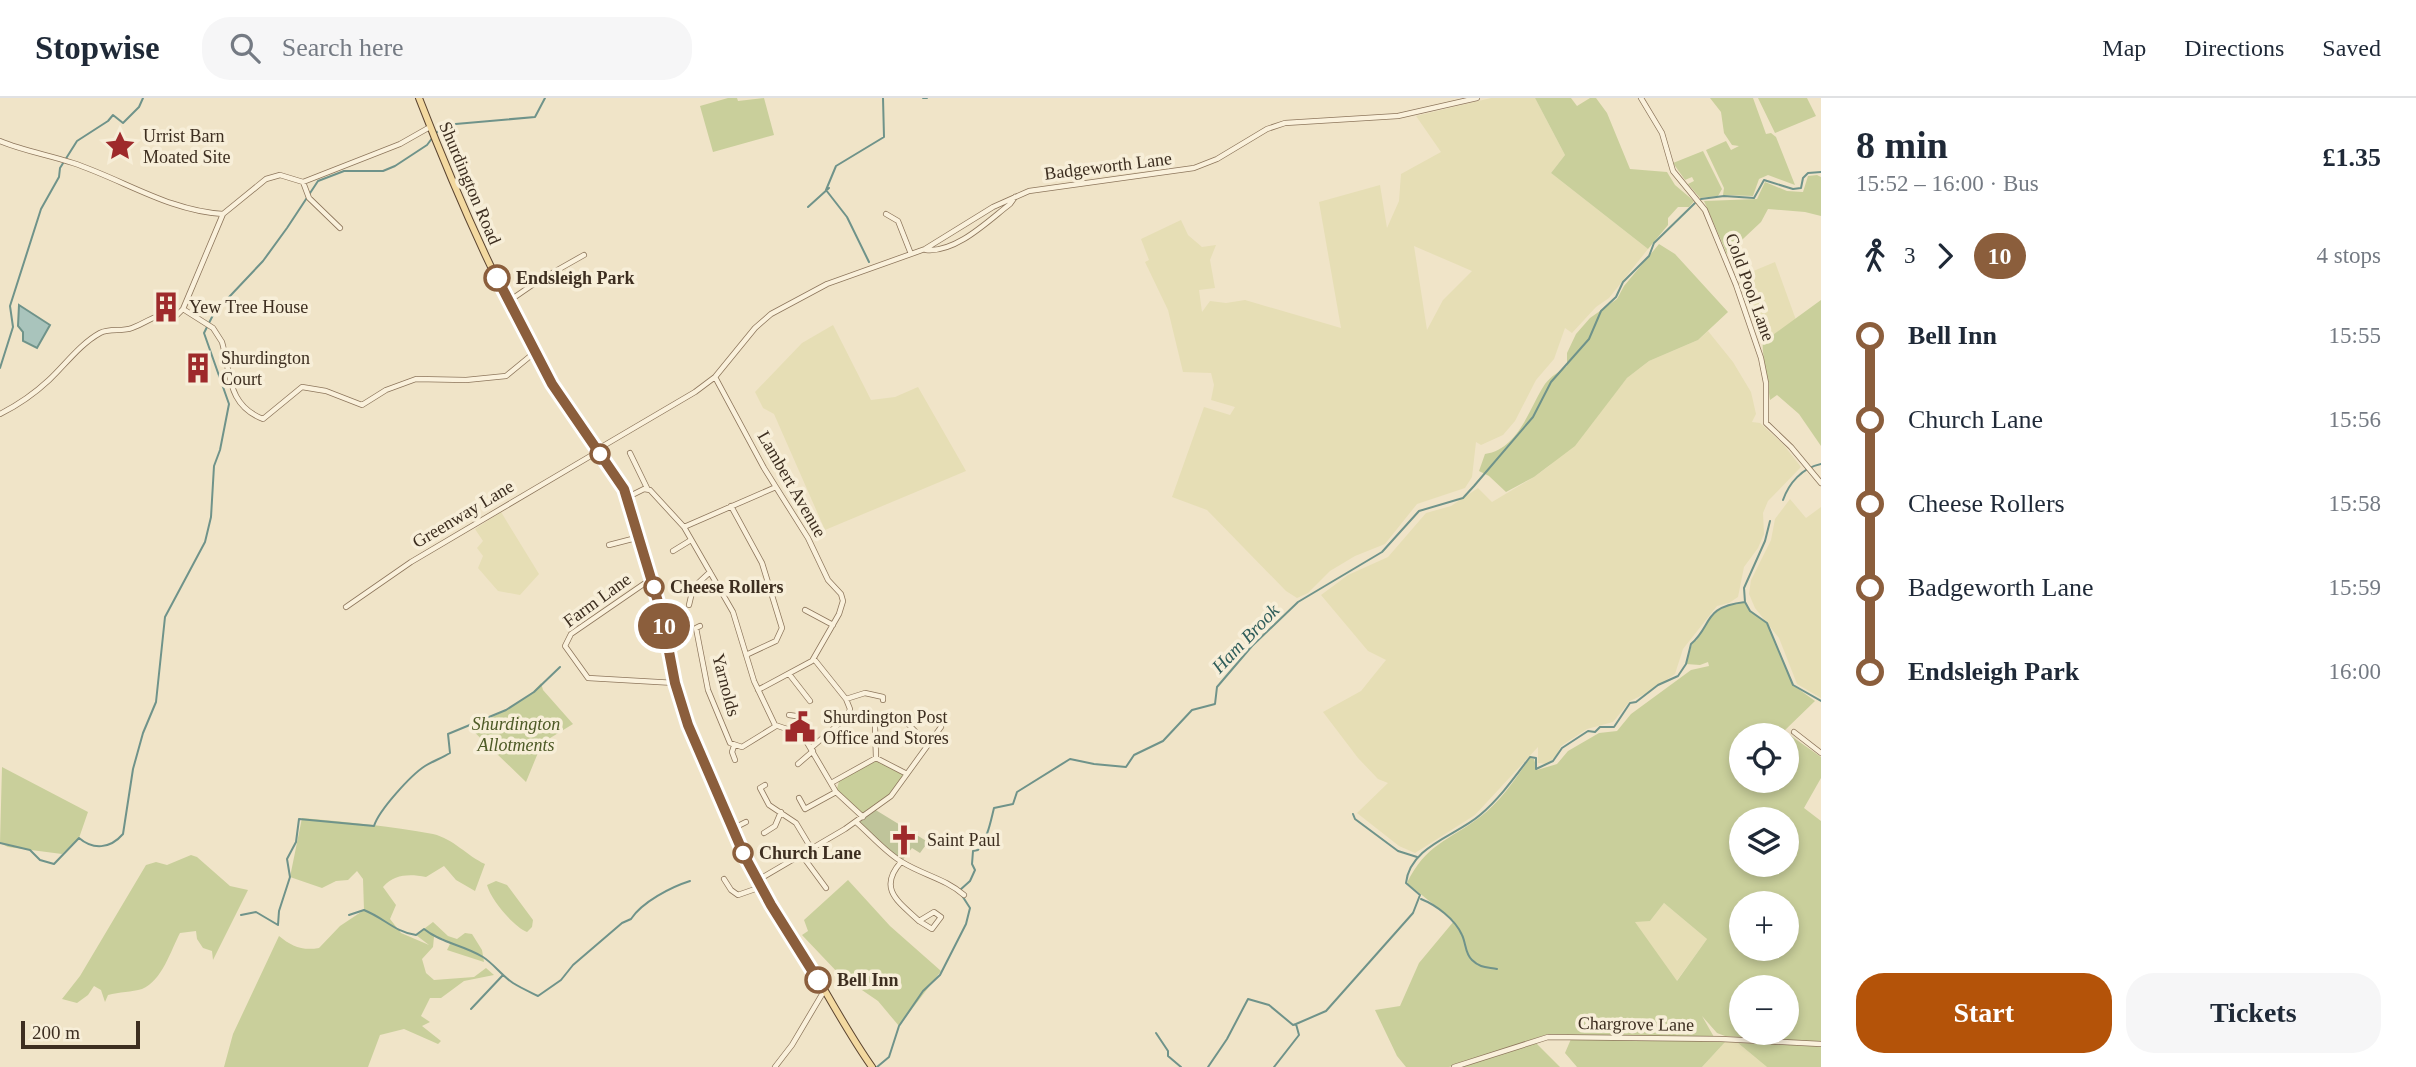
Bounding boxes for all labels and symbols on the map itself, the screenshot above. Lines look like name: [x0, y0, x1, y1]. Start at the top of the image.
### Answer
street label: Shurdington Road: [435, 119, 505, 247]
place label: Urrist Barn Moated Site: [143, 126, 231, 167]
place icon: Urrist Barn Moated Site: [103, 129, 137, 163]
street label: Badgeworth Lane: [1043, 148, 1173, 184]
street label: Cold Pool Lane: [1721, 230, 1779, 344]
marker: Endsleigh Park: [484, 265, 510, 291]
place label: Endsleigh Park: [516, 268, 635, 288]
building icon: Yew Tree House: [149, 290, 183, 324]
place label: Yew Tree House: [189, 297, 308, 317]
place label: Shurdington Court: [221, 348, 310, 389]
building icon: Shurdington Court: [181, 351, 215, 385]
street label: Lambert Avenue: [754, 427, 830, 541]
unlabelled marker: [590, 444, 610, 464]
street label: Greenway Lane: [409, 476, 517, 552]
street label: Farm Lane: [559, 569, 635, 631]
marker: Cheese Rollers: [644, 577, 664, 597]
place label: Cheese Rollers: [670, 577, 783, 597]
water label: Ham Brook: [1207, 599, 1284, 678]
line badge: 10: [632, 603, 696, 649]
street label: Yarnolds: [708, 651, 744, 719]
place label: Shurdington Post Office and Stores: [823, 707, 949, 748]
public building icon: Shurdington Post Office and Stores: [783, 710, 817, 744]
park label: Shurdington Allotments: [472, 714, 560, 755]
church icon: Saint Paul: [887, 823, 921, 857]
place label: Saint Paul: [927, 830, 1001, 850]
marker: Church Lane: [733, 843, 753, 863]
place label: Church Lane: [759, 843, 861, 863]
marker: Bell Inn: [805, 967, 831, 993]
place label: Bell Inn: [837, 970, 899, 990]
street label: Chargrove Lane: [1578, 1013, 1694, 1035]
scale bar: [21, 1018, 140, 1050]

